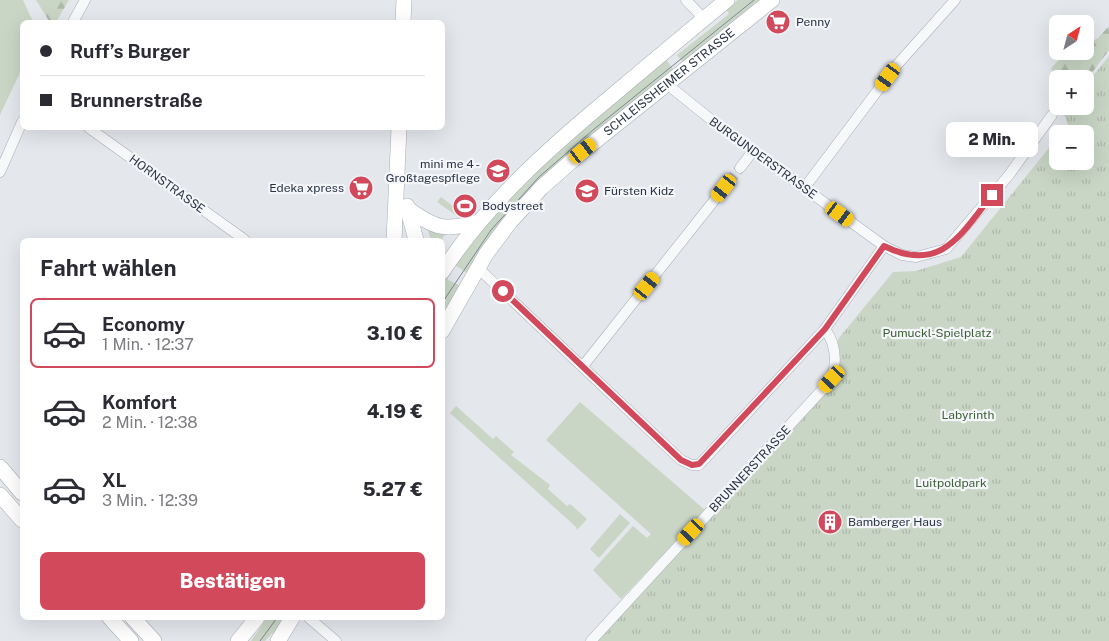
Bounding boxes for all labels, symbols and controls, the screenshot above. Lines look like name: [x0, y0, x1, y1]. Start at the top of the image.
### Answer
supermarket icon: Penny: [765, 9, 791, 35]
place label: Penny: [796, 15, 831, 29]
north arrow: [1049, 15, 1094, 60]
map controls: [1049, 15, 1094, 170]
street label: SCHLEISSHEIMER STRASSE: [601, 26, 738, 139]
text: Ruff’s Burger: [70, 40, 190, 62]
car: [873, 60, 902, 94]
button: +: [1049, 70, 1094, 115]
text: Brunnerstraße: [70, 89, 203, 111]
street label: BURGUNDERSTRASSE: [707, 114, 819, 202]
callout: 2 Min.: [946, 122, 1038, 158]
button: −: [1049, 125, 1094, 170]
text: 2 Min.: [968, 130, 1016, 149]
car: [566, 136, 599, 166]
street label: HORNSTRASSE: [126, 152, 208, 216]
place label: mini me 4 - Großtagespflege: [386, 157, 480, 185]
school or university icon: mini me 4 - Großtagespflege: [485, 158, 511, 184]
car: [708, 172, 739, 204]
supermarket icon: Edeka xpress: [348, 175, 374, 201]
school or university icon: Fürsten Kidz: [574, 178, 600, 204]
place label: Edeka xpress: [269, 181, 344, 195]
place label: Fürsten Kidz: [604, 184, 674, 198]
route end: [981, 184, 1003, 206]
sports icon: Bodystreet: [452, 193, 478, 219]
place label: Bodystreet: [482, 199, 544, 213]
car: [823, 199, 856, 229]
text: Fahrt wählen: [40, 255, 177, 281]
car: [631, 270, 662, 302]
route start: [492, 280, 514, 302]
icon: car: [42, 311, 87, 356]
text: Economy: [102, 313, 185, 335]
text: 3.10 €: [367, 322, 423, 344]
park label: Pumuckl-Spielplatz: [883, 326, 992, 340]
text: 1 Min. · 12:37: [102, 335, 194, 354]
car: [816, 363, 847, 395]
icon: car: [42, 389, 87, 434]
text: Komfort: [102, 391, 177, 413]
text: 4.19 €: [367, 400, 423, 422]
park label: Labyrinth: [942, 408, 995, 422]
text: 2 Min. · 12:38: [102, 413, 198, 432]
street label: BRUNNERSTRASSE: [706, 423, 794, 515]
icon: car: [42, 467, 87, 512]
text: XL: [102, 469, 127, 491]
park label: Luitpoldpark: [915, 476, 987, 490]
text: 5.27 €: [362, 478, 423, 500]
text: 3 Min. · 12:39: [102, 491, 198, 510]
building icon: Bamberger Haus: [817, 509, 843, 535]
place label: Bamberger Haus: [848, 515, 942, 529]
car: [675, 516, 706, 548]
button: Bestätigen: [40, 552, 425, 610]

